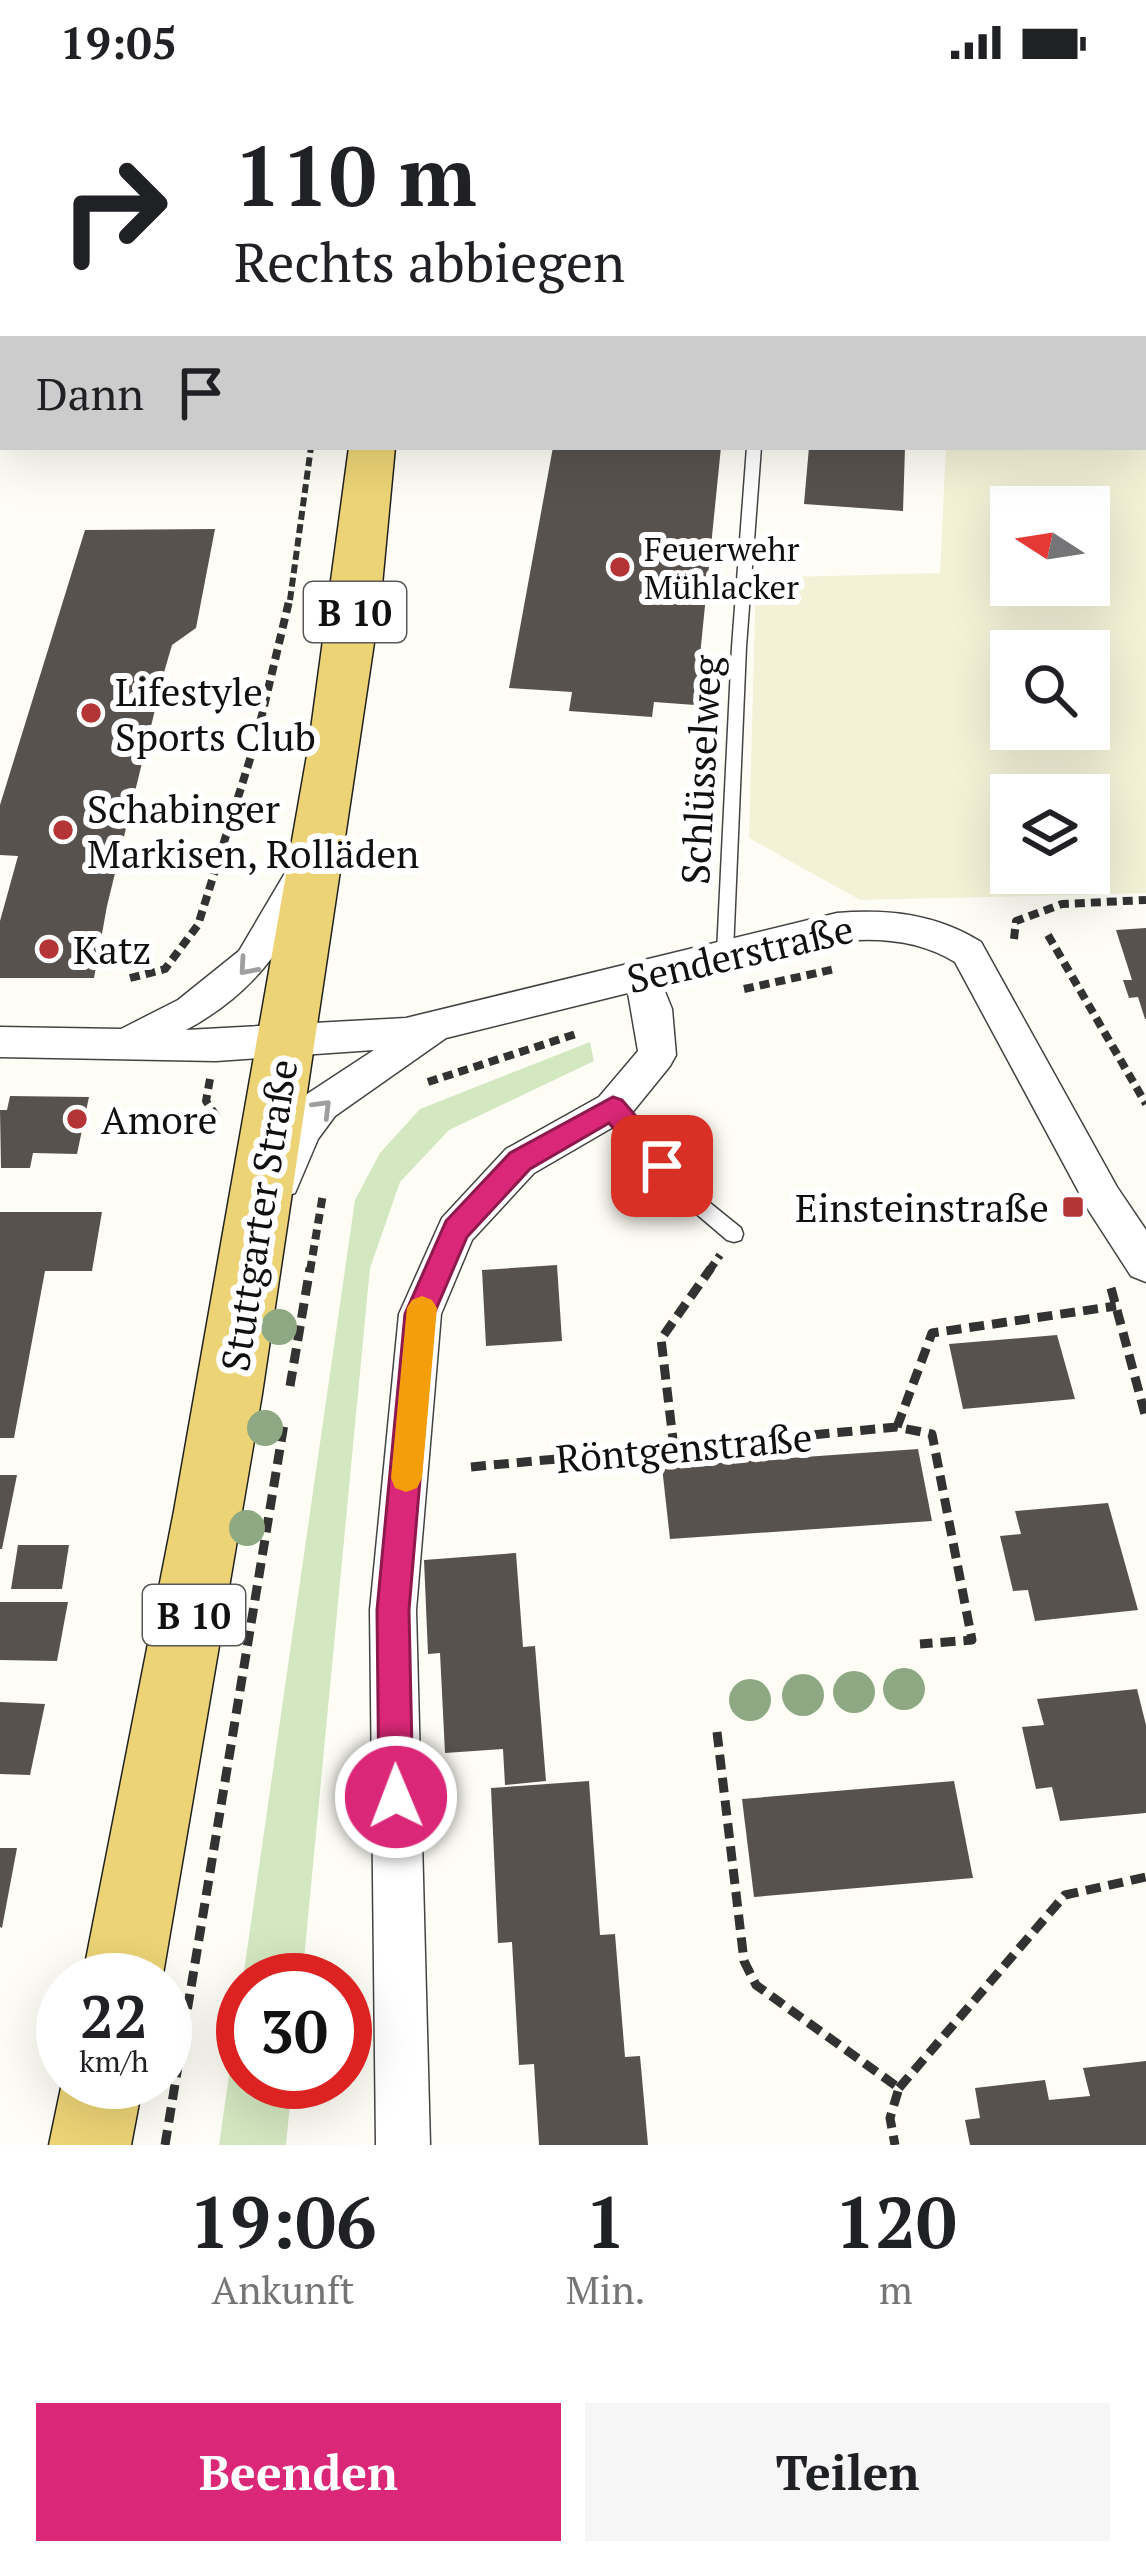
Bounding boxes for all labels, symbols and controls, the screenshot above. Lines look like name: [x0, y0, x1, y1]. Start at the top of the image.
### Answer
text: 19:05: [60, 12, 177, 72]
text: 110 m: [234, 119, 477, 230]
icon: right: [36, 132, 192, 288]
text: Rechts abbiegen: [234, 226, 625, 297]
icon: arrive: [168, 360, 234, 426]
text: Dann: [36, 363, 144, 423]
north arrow: [990, 486, 1110, 606]
map controls: [990, 486, 1110, 894]
place label: Feuerwehr Mühlacker: [644, 527, 800, 608]
marker: Feuerwehr Mühlacker: [607, 554, 633, 580]
road number: B 10: [304, 582, 406, 642]
button: search: [990, 630, 1110, 750]
street label: Schlüsselweg: [668, 654, 732, 886]
place label: Lifestyle Sports Club: [115, 665, 316, 762]
marker: Lifestyle Sports Club: [78, 700, 104, 726]
button: layers: [990, 774, 1110, 894]
place label: Schabinger Markisen, Rolläden: [87, 782, 419, 879]
marker: Schabinger Markisen, Rolläden: [50, 817, 76, 843]
street label: Senderstraße: [622, 902, 858, 1004]
place label: Katz: [73, 923, 151, 975]
marker: Katz: [36, 936, 62, 962]
one-way arrow: [240, 953, 261, 975]
street label: Stuttgarter Straße: [208, 1055, 308, 1375]
place label: Amore: [101, 1093, 217, 1145]
one-way arrow: [309, 1100, 331, 1122]
marker: Amore: [64, 1106, 90, 1132]
pin: [611, 1115, 713, 1217]
icon: arrive: [629, 1133, 695, 1199]
place label: Einsteinstraße: [795, 1181, 1049, 1233]
marker: Einsteinstraße: [1060, 1194, 1086, 1220]
street label: Röntgenstraße: [554, 1410, 814, 1484]
road number: B 10: [143, 1585, 245, 1645]
position arrow: [333, 1734, 459, 1860]
speed limit sign: 30: [216, 1953, 372, 2109]
text: 22: [80, 1976, 148, 2055]
text: km/h: [79, 2041, 149, 2081]
text: 19:06: [189, 2173, 377, 2269]
text: 1: [585, 2173, 626, 2269]
text: 120: [835, 2173, 957, 2269]
text: Ankunft: [212, 2263, 354, 2315]
text: Min.: [566, 2263, 645, 2315]
text: m: [879, 2263, 913, 2315]
button: Beenden: [36, 2403, 561, 2541]
button: Teilen: [585, 2403, 1110, 2541]

